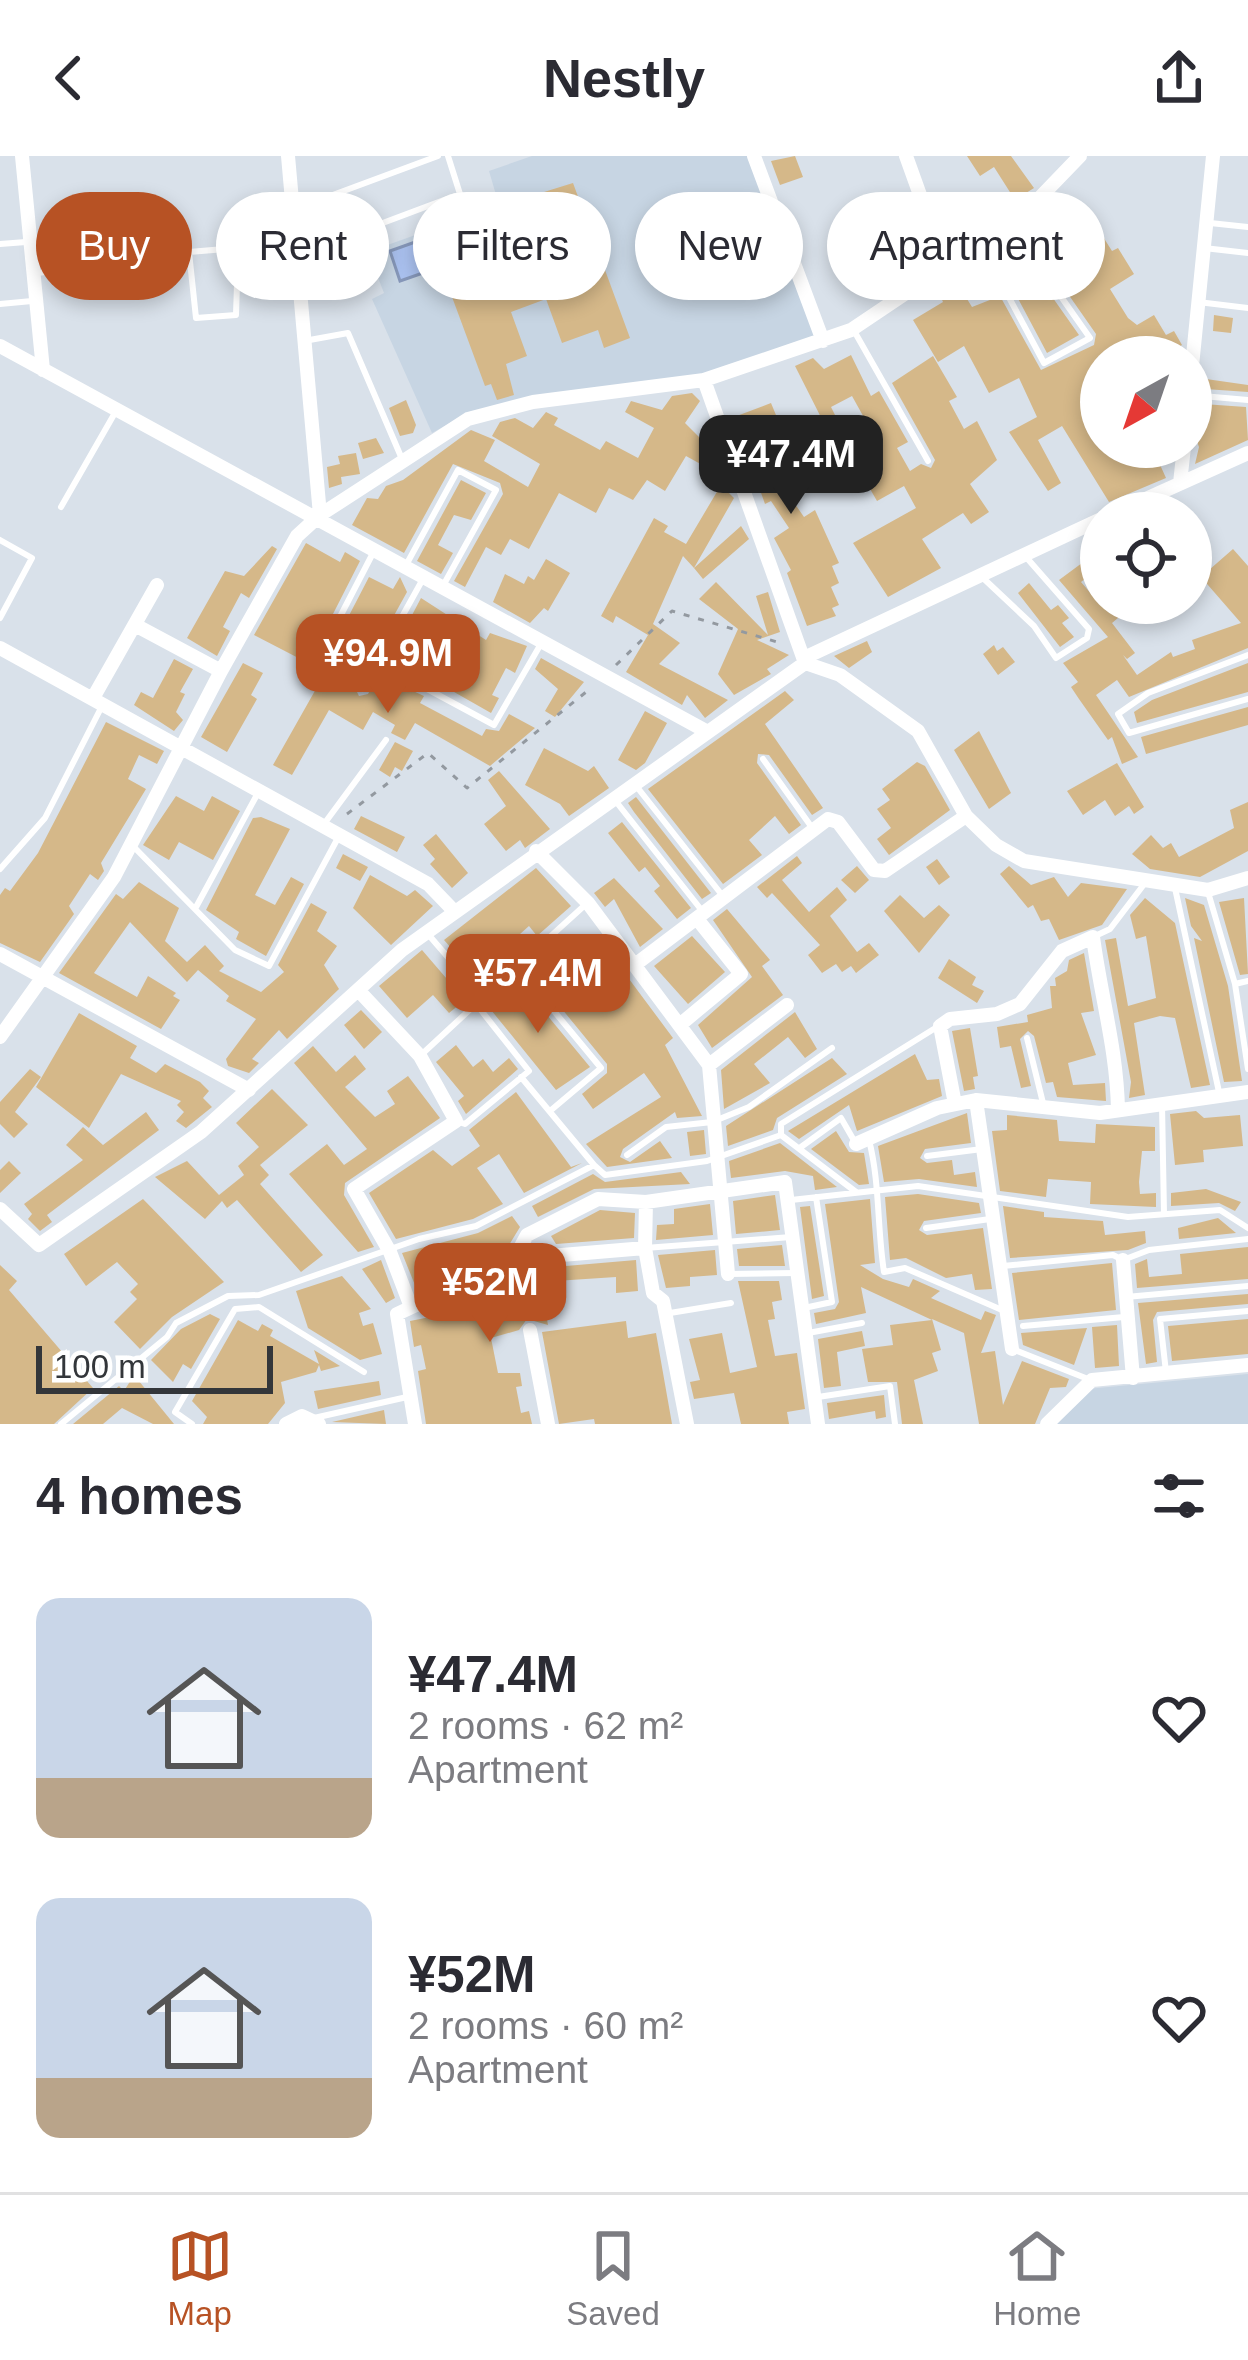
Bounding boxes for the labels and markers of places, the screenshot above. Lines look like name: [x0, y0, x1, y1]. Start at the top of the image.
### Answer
pin: ¥47.4M: [693, 415, 889, 517]
pin: ¥94.9M: [290, 614, 486, 716]
pin: ¥57.4M: [440, 934, 636, 1036]
pin: ¥52M: [419, 1243, 561, 1345]

